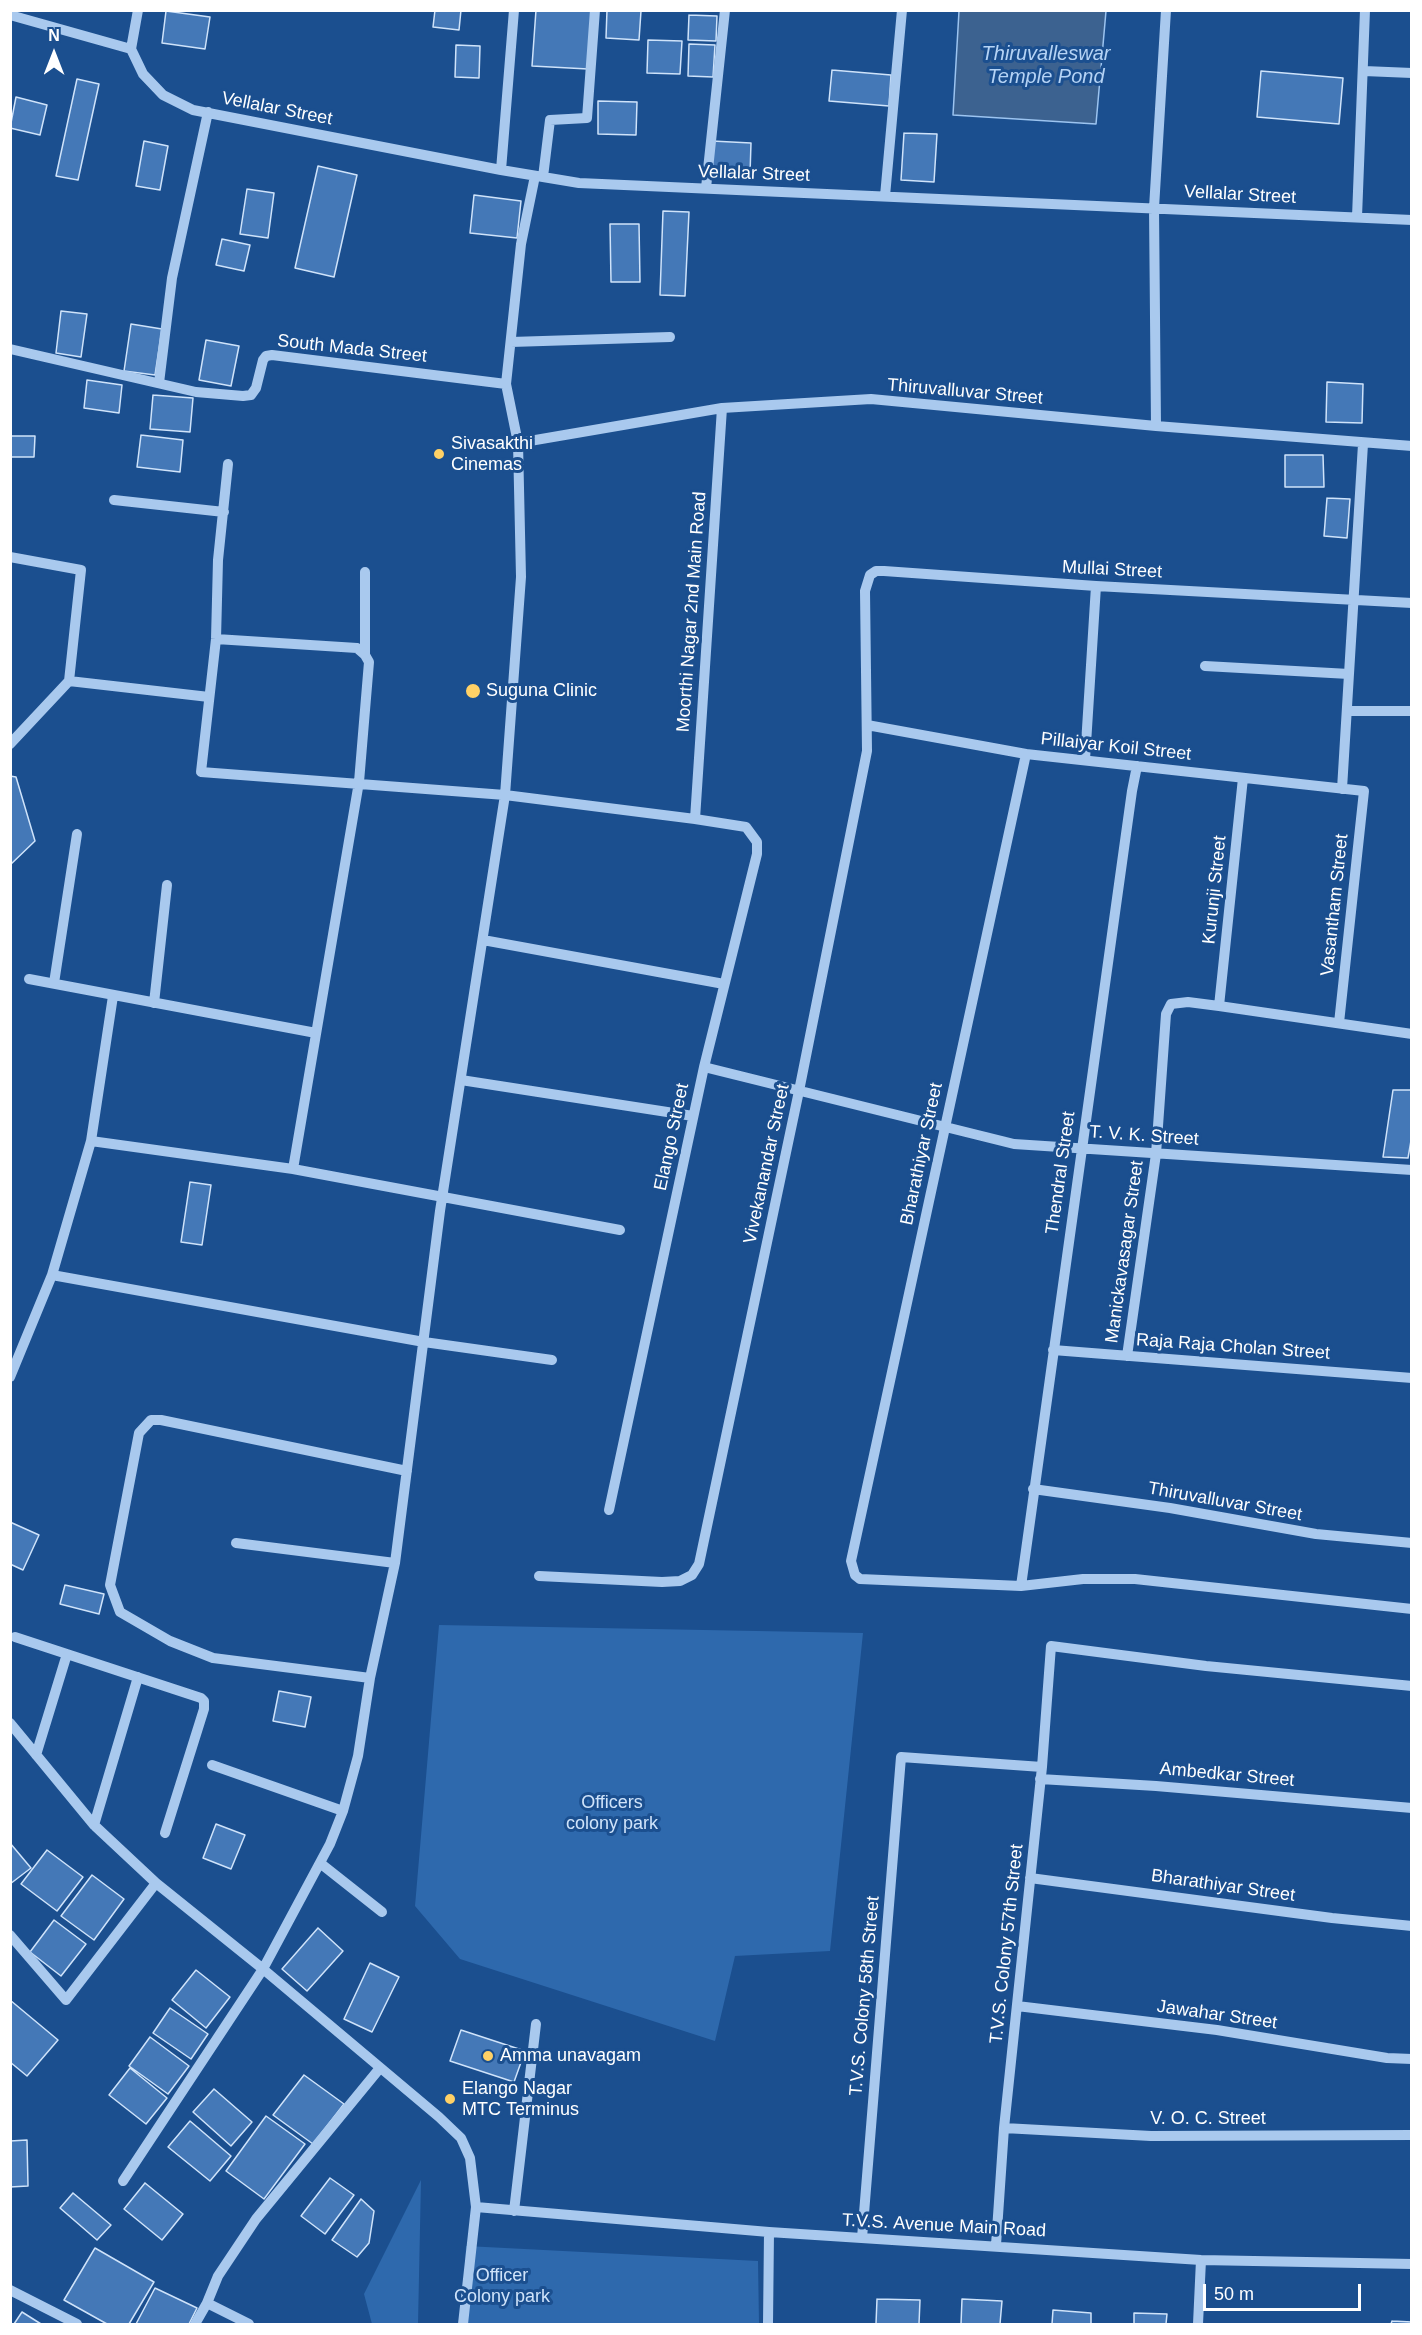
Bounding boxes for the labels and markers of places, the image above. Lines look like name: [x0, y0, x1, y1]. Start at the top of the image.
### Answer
place label: Sivasakthi Cinemas: [451, 433, 533, 476]
marker: Sivasakthi Cinemas: [432, 447, 446, 461]
place label: Suguna Clinic: [486, 680, 597, 702]
marker: Suguna Clinic: [464, 682, 482, 700]
place label: Amma unavagam: [500, 2045, 641, 2067]
marker: Amma unavagam: [481, 2049, 495, 2063]
place label: Elango Nagar MTC Terminus: [462, 2078, 579, 2120]
marker: Elango Nagar MTC Terminus: [443, 2092, 457, 2106]

